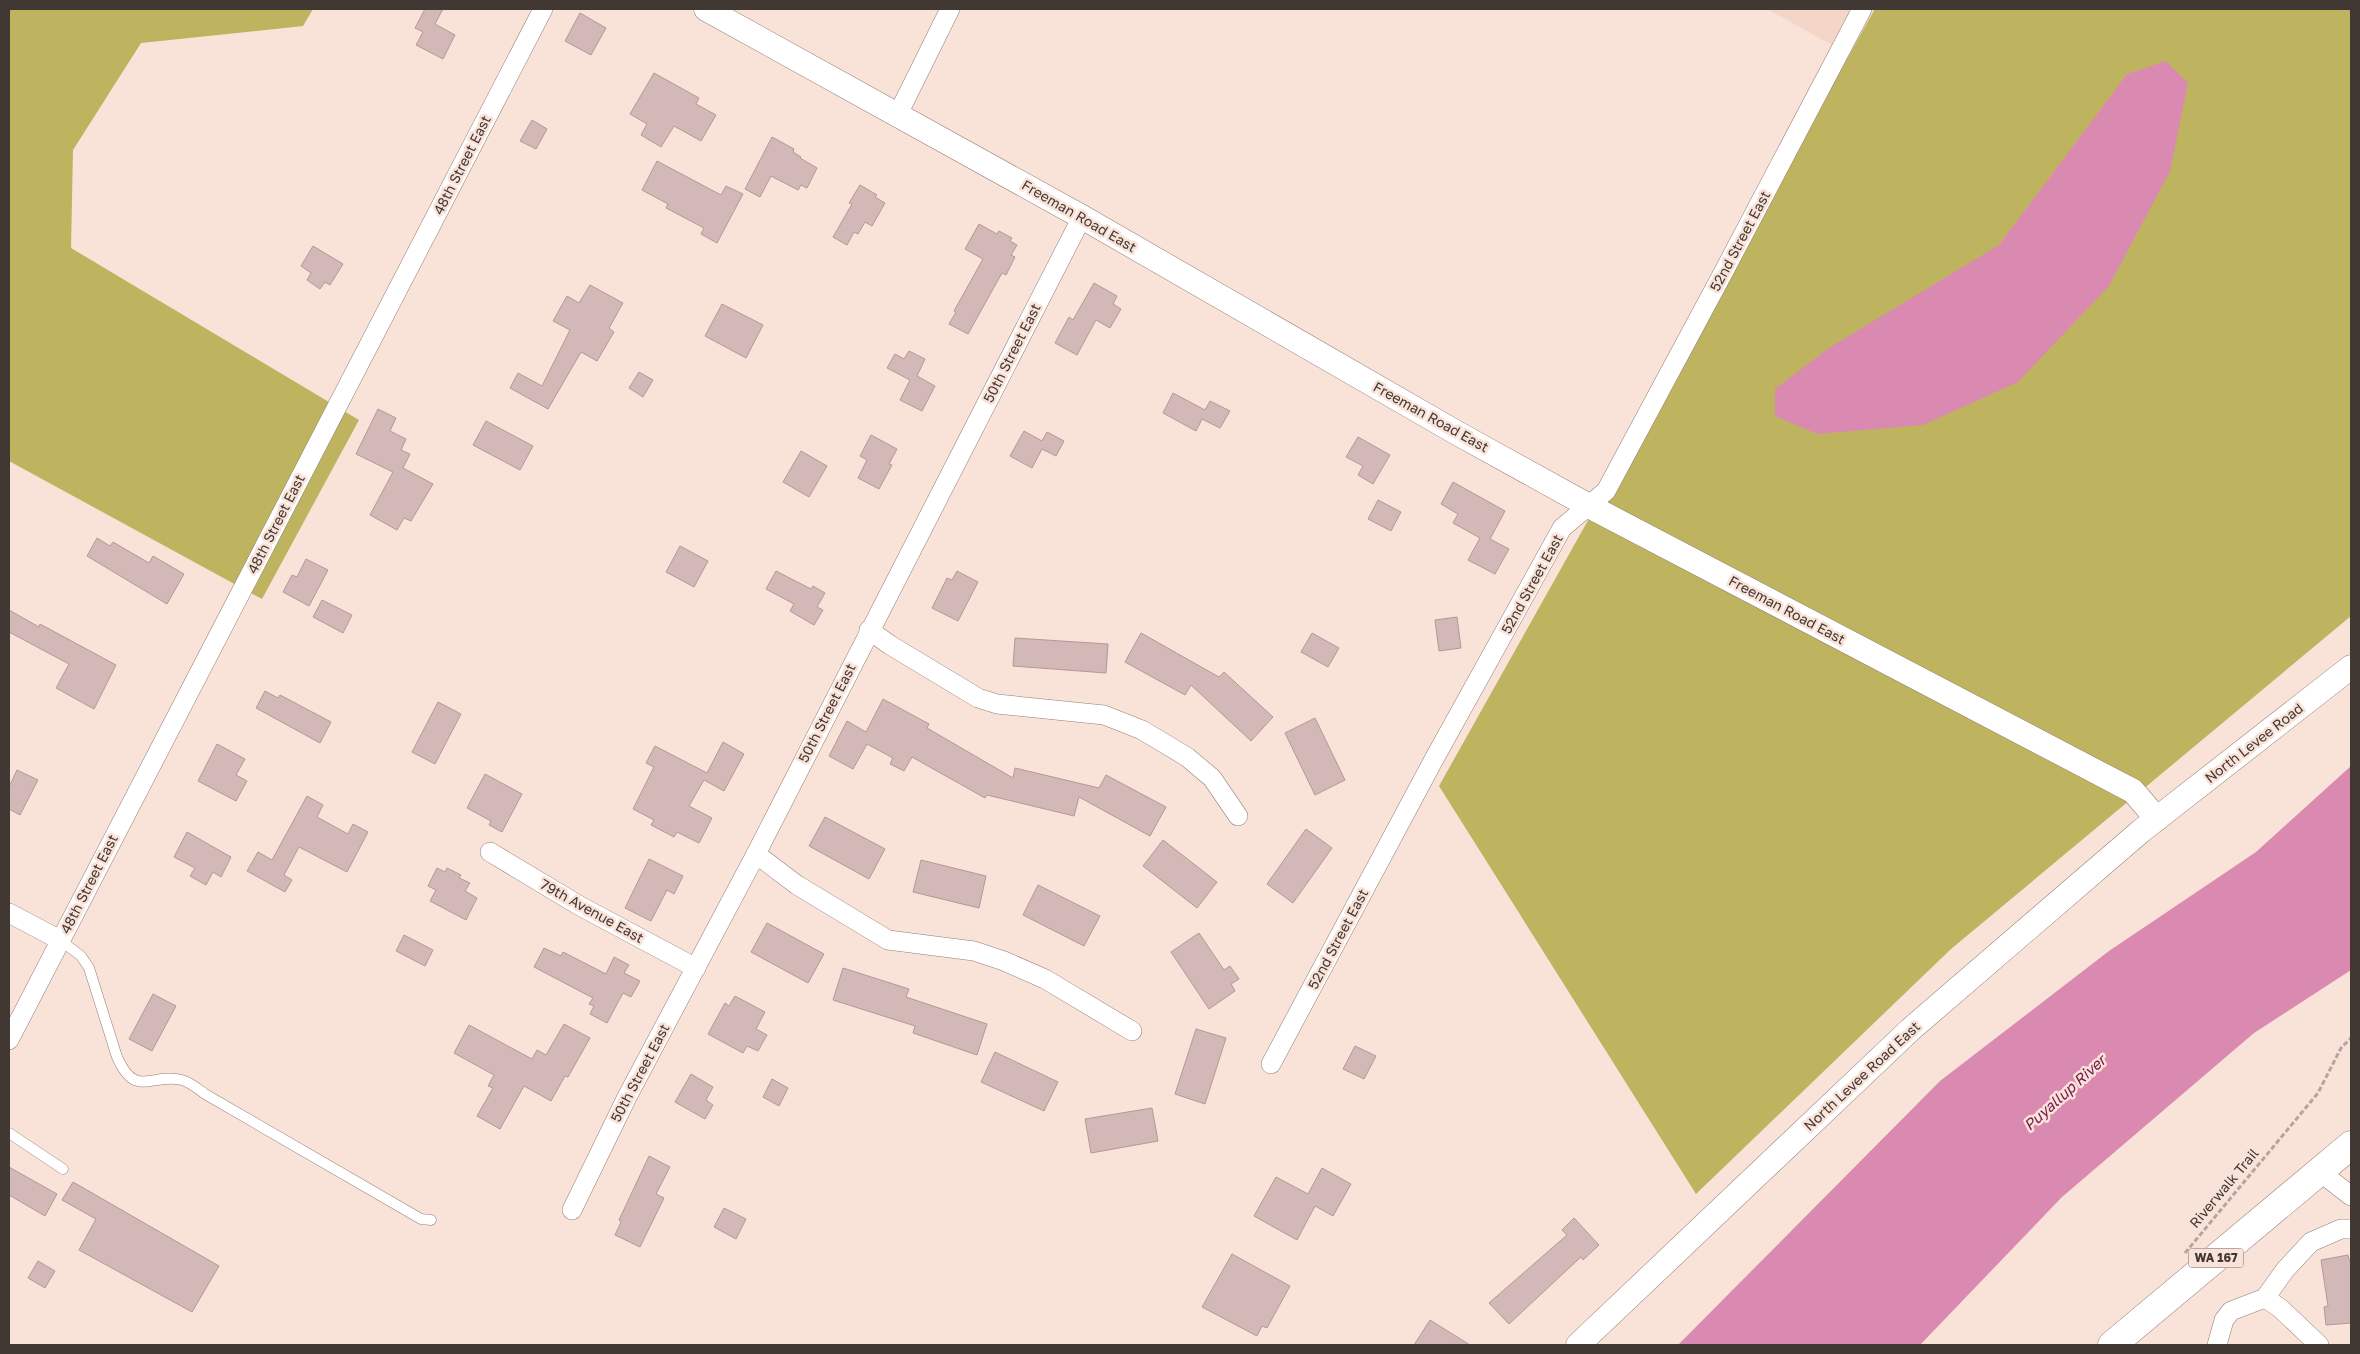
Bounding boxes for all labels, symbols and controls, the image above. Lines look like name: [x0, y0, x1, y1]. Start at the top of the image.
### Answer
street label: 48th Street East: [429, 112, 494, 217]
street label: Freeman Road East: [1019, 176, 1140, 255]
street label: 52nd Street East: [1706, 188, 1773, 294]
street label: 50th Street East: [979, 300, 1044, 405]
street label: Freeman Road East: [1371, 378, 1492, 455]
street label: 48th Street East: [243, 471, 308, 576]
street label: 52nd Street East: [1497, 531, 1566, 637]
street label: Freeman Road East: [1726, 572, 1848, 647]
street label: 50th Street East: [794, 660, 859, 765]
street label: North Levee Road: [2201, 699, 2306, 786]
street label: 48th Street East: [56, 831, 121, 936]
street label: 79th Avenue East: [537, 875, 647, 946]
street label: 52nd Street East: [1304, 886, 1371, 992]
street label: North Levee Road East: [1800, 1017, 1923, 1134]
street label: 50th Street East: [607, 1021, 673, 1125]
water label: Puyallup River: [2020, 1049, 2111, 1134]
street label: Riverwalk Trail: [2185, 1145, 2262, 1231]
road number: WA 167: [2188, 1248, 2244, 1268]

